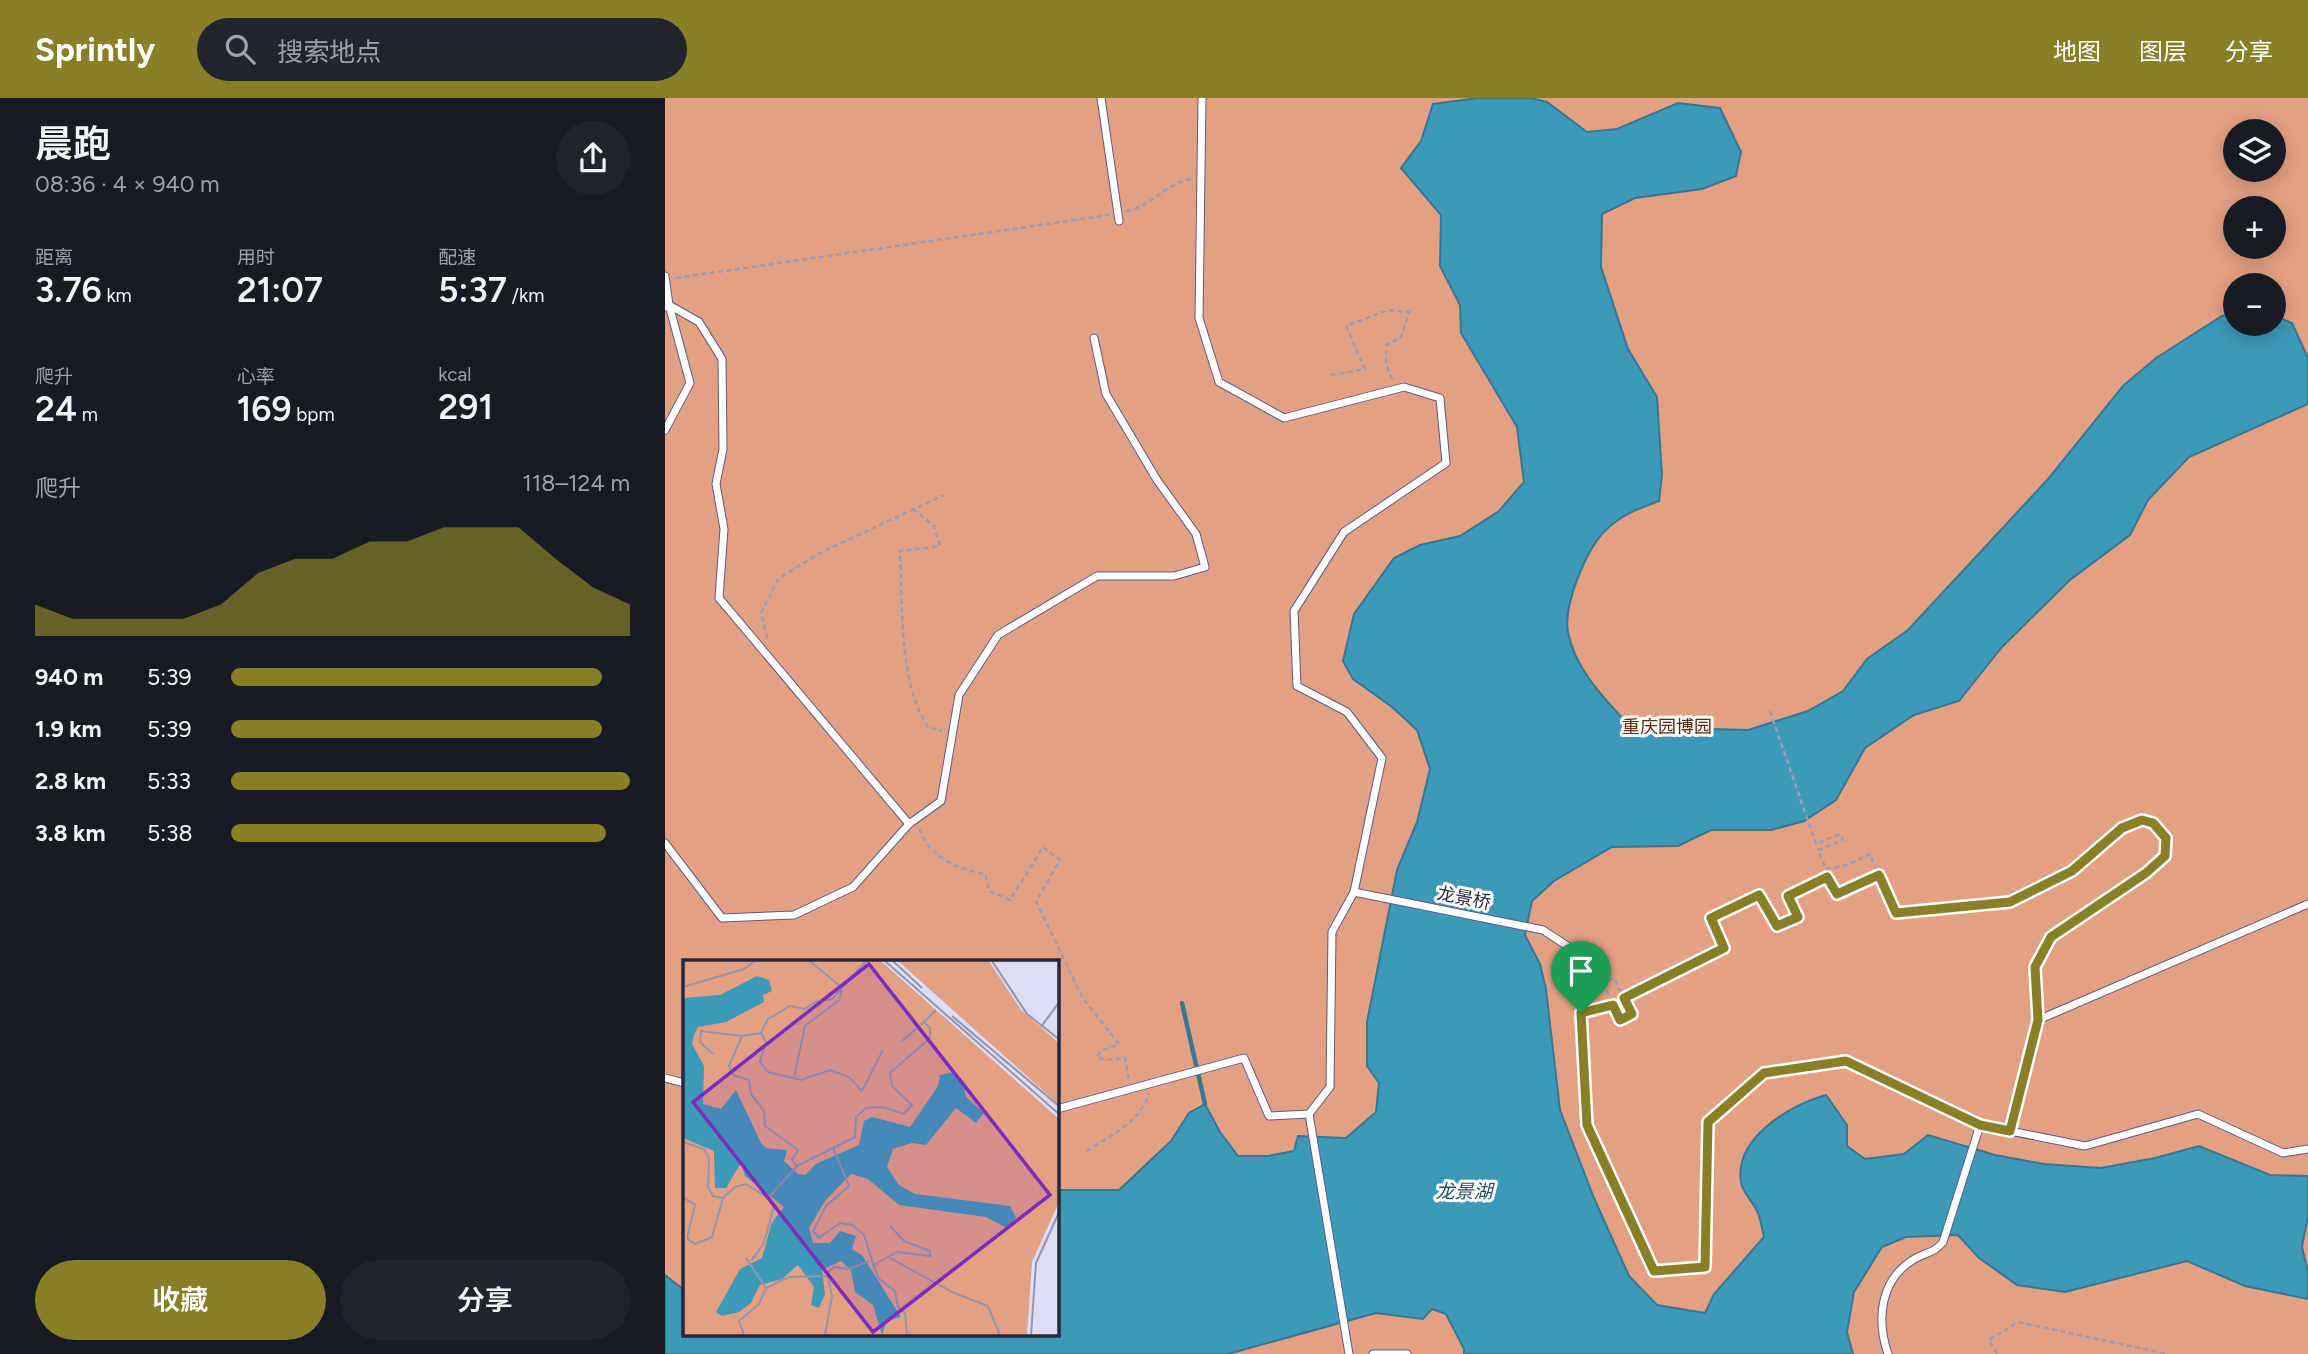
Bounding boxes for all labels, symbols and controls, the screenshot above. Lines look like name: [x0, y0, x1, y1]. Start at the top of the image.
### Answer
search box: [197, 18, 687, 81]
text: Sprintly: [35, 30, 155, 69]
icon: search: [221, 30, 259, 68]
text: 搜索地点: [277, 36, 381, 68]
text: 地图: [2053, 37, 2101, 66]
text: 图层: [2139, 37, 2187, 66]
text: 分享: [2225, 37, 2273, 66]
map controls: [2223, 119, 2286, 336]
button: layers: [2223, 119, 2286, 182]
text: 晨跑: [35, 121, 111, 167]
button: share: [556, 121, 630, 195]
text: 08:36 · 4 × 940 m: [35, 170, 220, 198]
button: +: [2223, 196, 2286, 259]
text: 距离: [35, 246, 73, 269]
text: 用时: [237, 246, 275, 269]
text: 配速: [438, 246, 476, 269]
text: 3.76: [35, 269, 102, 311]
text: 21:07: [237, 269, 323, 311]
text: 5:37: [438, 269, 507, 311]
button: −: [2223, 273, 2286, 336]
text: km: [102, 284, 132, 307]
text: /km: [507, 284, 544, 307]
text: kcal: [438, 363, 472, 386]
text: 爬升: [35, 365, 73, 388]
text: 心率: [237, 365, 275, 388]
text: 291: [438, 386, 493, 428]
text: 24: [35, 388, 77, 430]
text: 169: [237, 388, 292, 430]
text: m: [77, 403, 98, 426]
text: bpm: [292, 403, 335, 426]
text: 118–124 m: [522, 469, 630, 497]
text: 爬升: [35, 474, 81, 502]
text: 940 m: [35, 663, 103, 691]
text: 5:39: [147, 663, 192, 691]
text: 1.9 km: [35, 715, 102, 743]
text: 5:39: [147, 715, 192, 743]
park label: 重庆园博园: [1622, 716, 1712, 738]
text: 2.8 km: [35, 767, 106, 795]
text: 5:33: [147, 767, 191, 795]
text: 3.8 km: [35, 819, 105, 847]
text: 5:38: [147, 819, 193, 847]
street label: 龙景桥: [1435, 882, 1493, 914]
pin: [1551, 941, 1611, 1013]
icon: arrive: [1562, 952, 1600, 990]
inset map: [683, 960, 1059, 1336]
water label: 龙景湖: [1435, 1180, 1495, 1203]
button: 收藏: [35, 1260, 326, 1340]
button: 分享: [340, 1260, 630, 1340]

